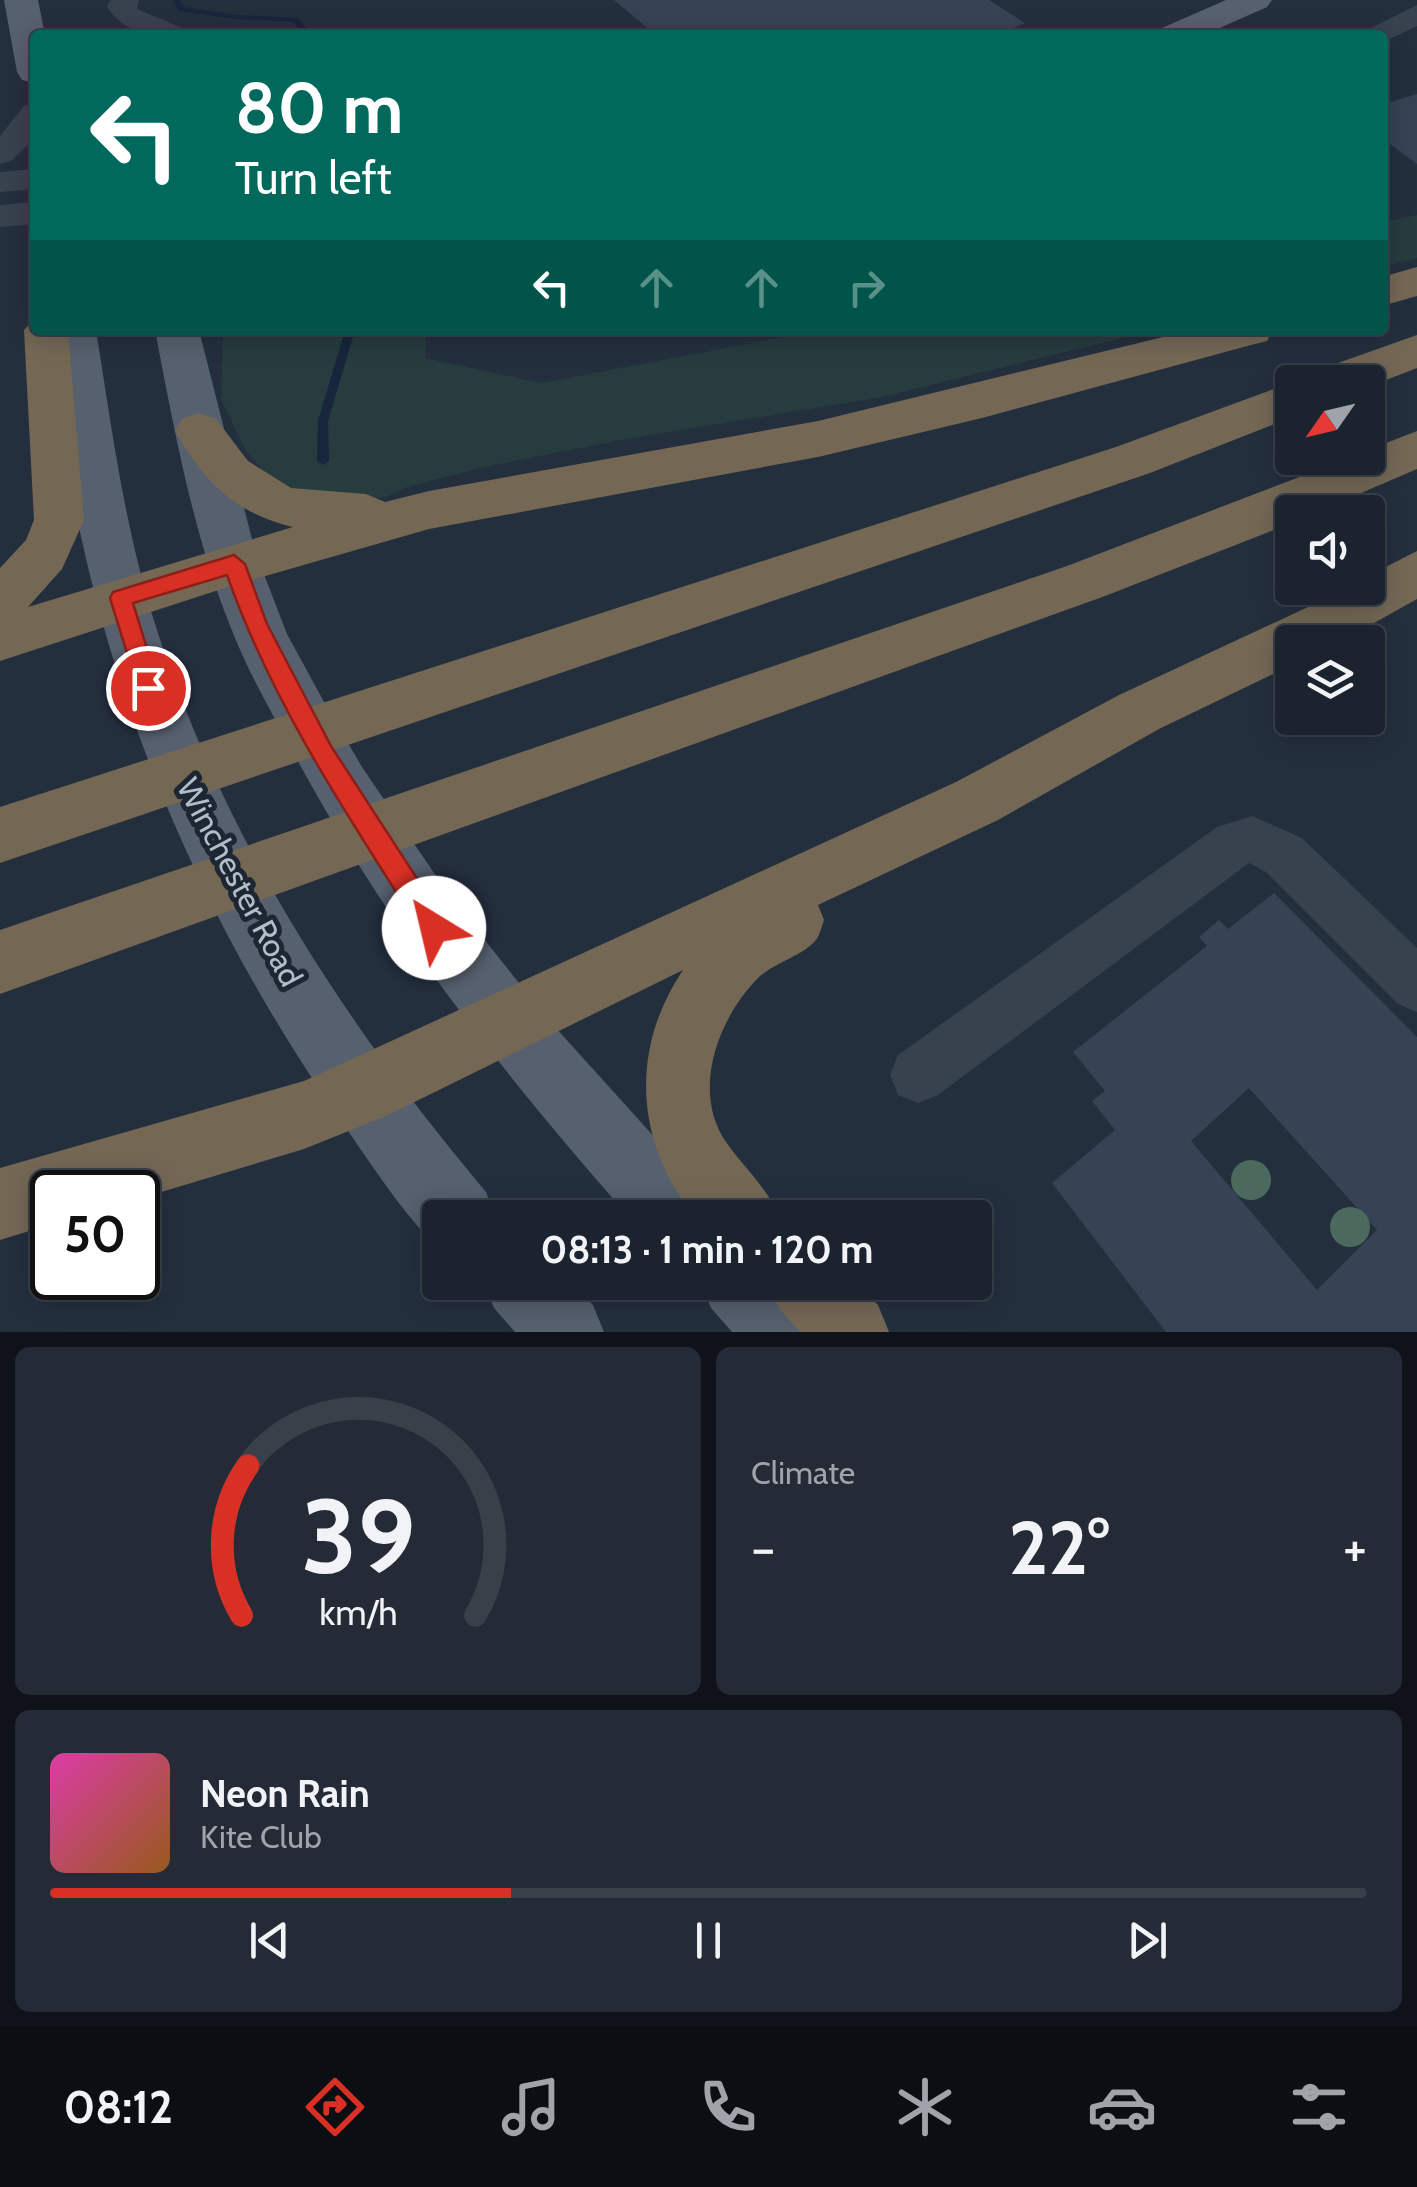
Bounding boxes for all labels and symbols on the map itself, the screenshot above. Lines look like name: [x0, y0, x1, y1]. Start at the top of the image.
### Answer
north arrow: [1275, 365, 1385, 475]
pin: [106, 646, 191, 731]
street label: Winchester Road: [169, 771, 311, 993]
position arrow: [382, 876, 486, 980]
speed limit sign: 50: [30, 1170, 160, 1300]

